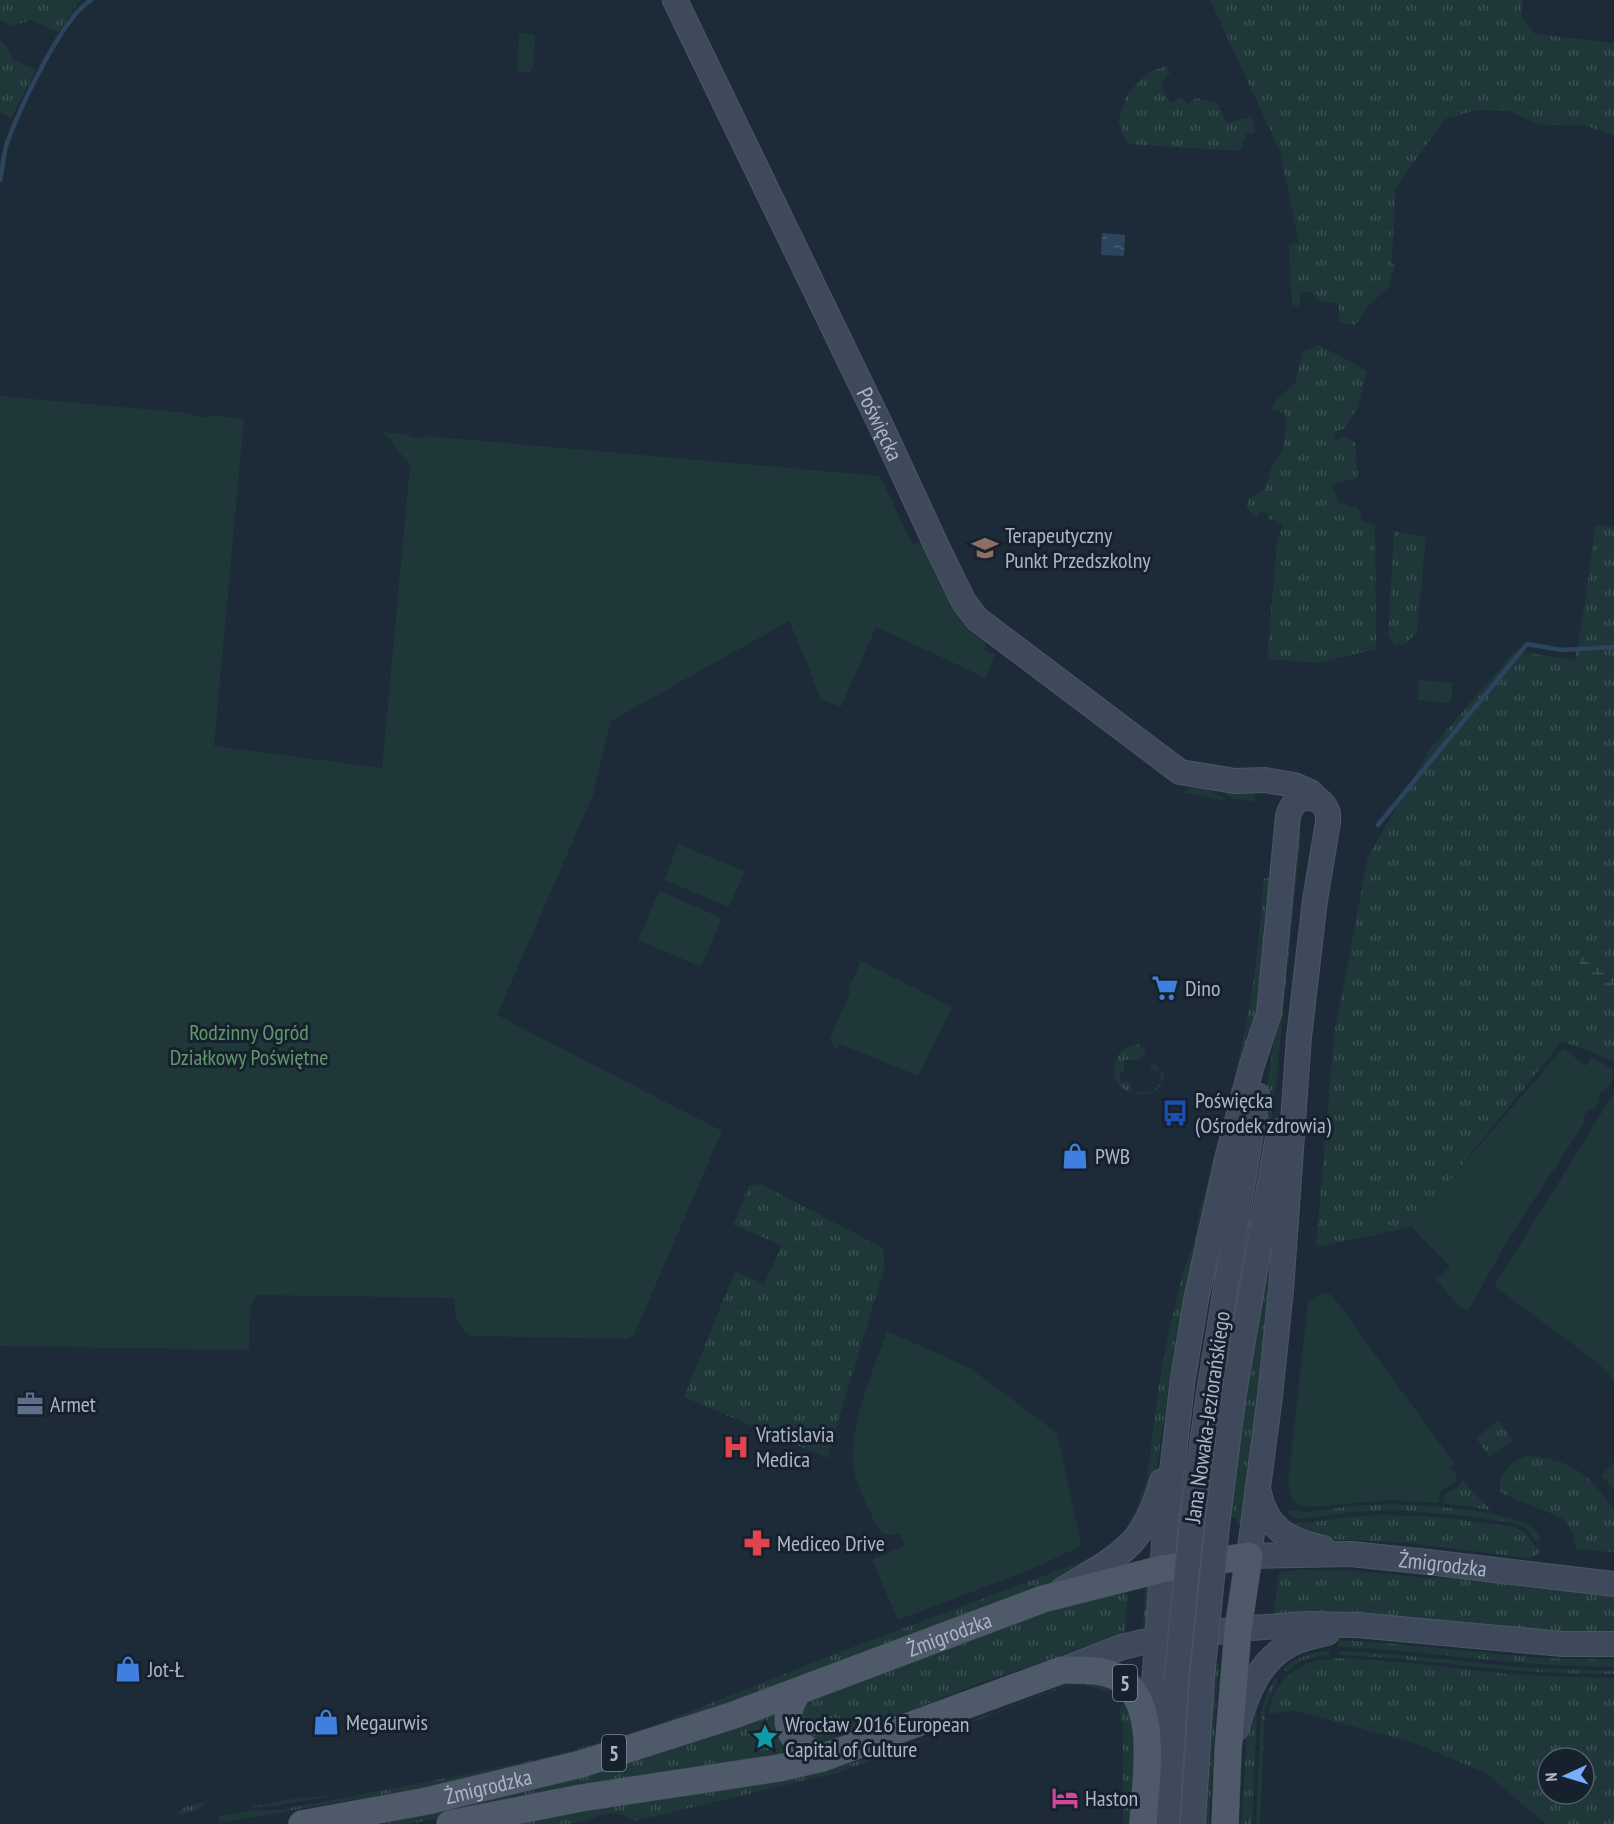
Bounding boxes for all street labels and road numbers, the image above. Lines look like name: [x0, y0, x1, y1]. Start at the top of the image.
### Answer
street label: Poświęcka: [850, 383, 909, 465]
street label: Jana Nowaka-Jeziorańskiego: [1178, 1309, 1236, 1526]
street label: Żmigrodzka: [1397, 1545, 1488, 1583]
street label: Żmigrodzka: [903, 1606, 995, 1663]
road number: 5: [1113, 1665, 1137, 1701]
road number: 5: [602, 1735, 626, 1771]
street label: Żmigrodzka: [442, 1762, 534, 1810]

